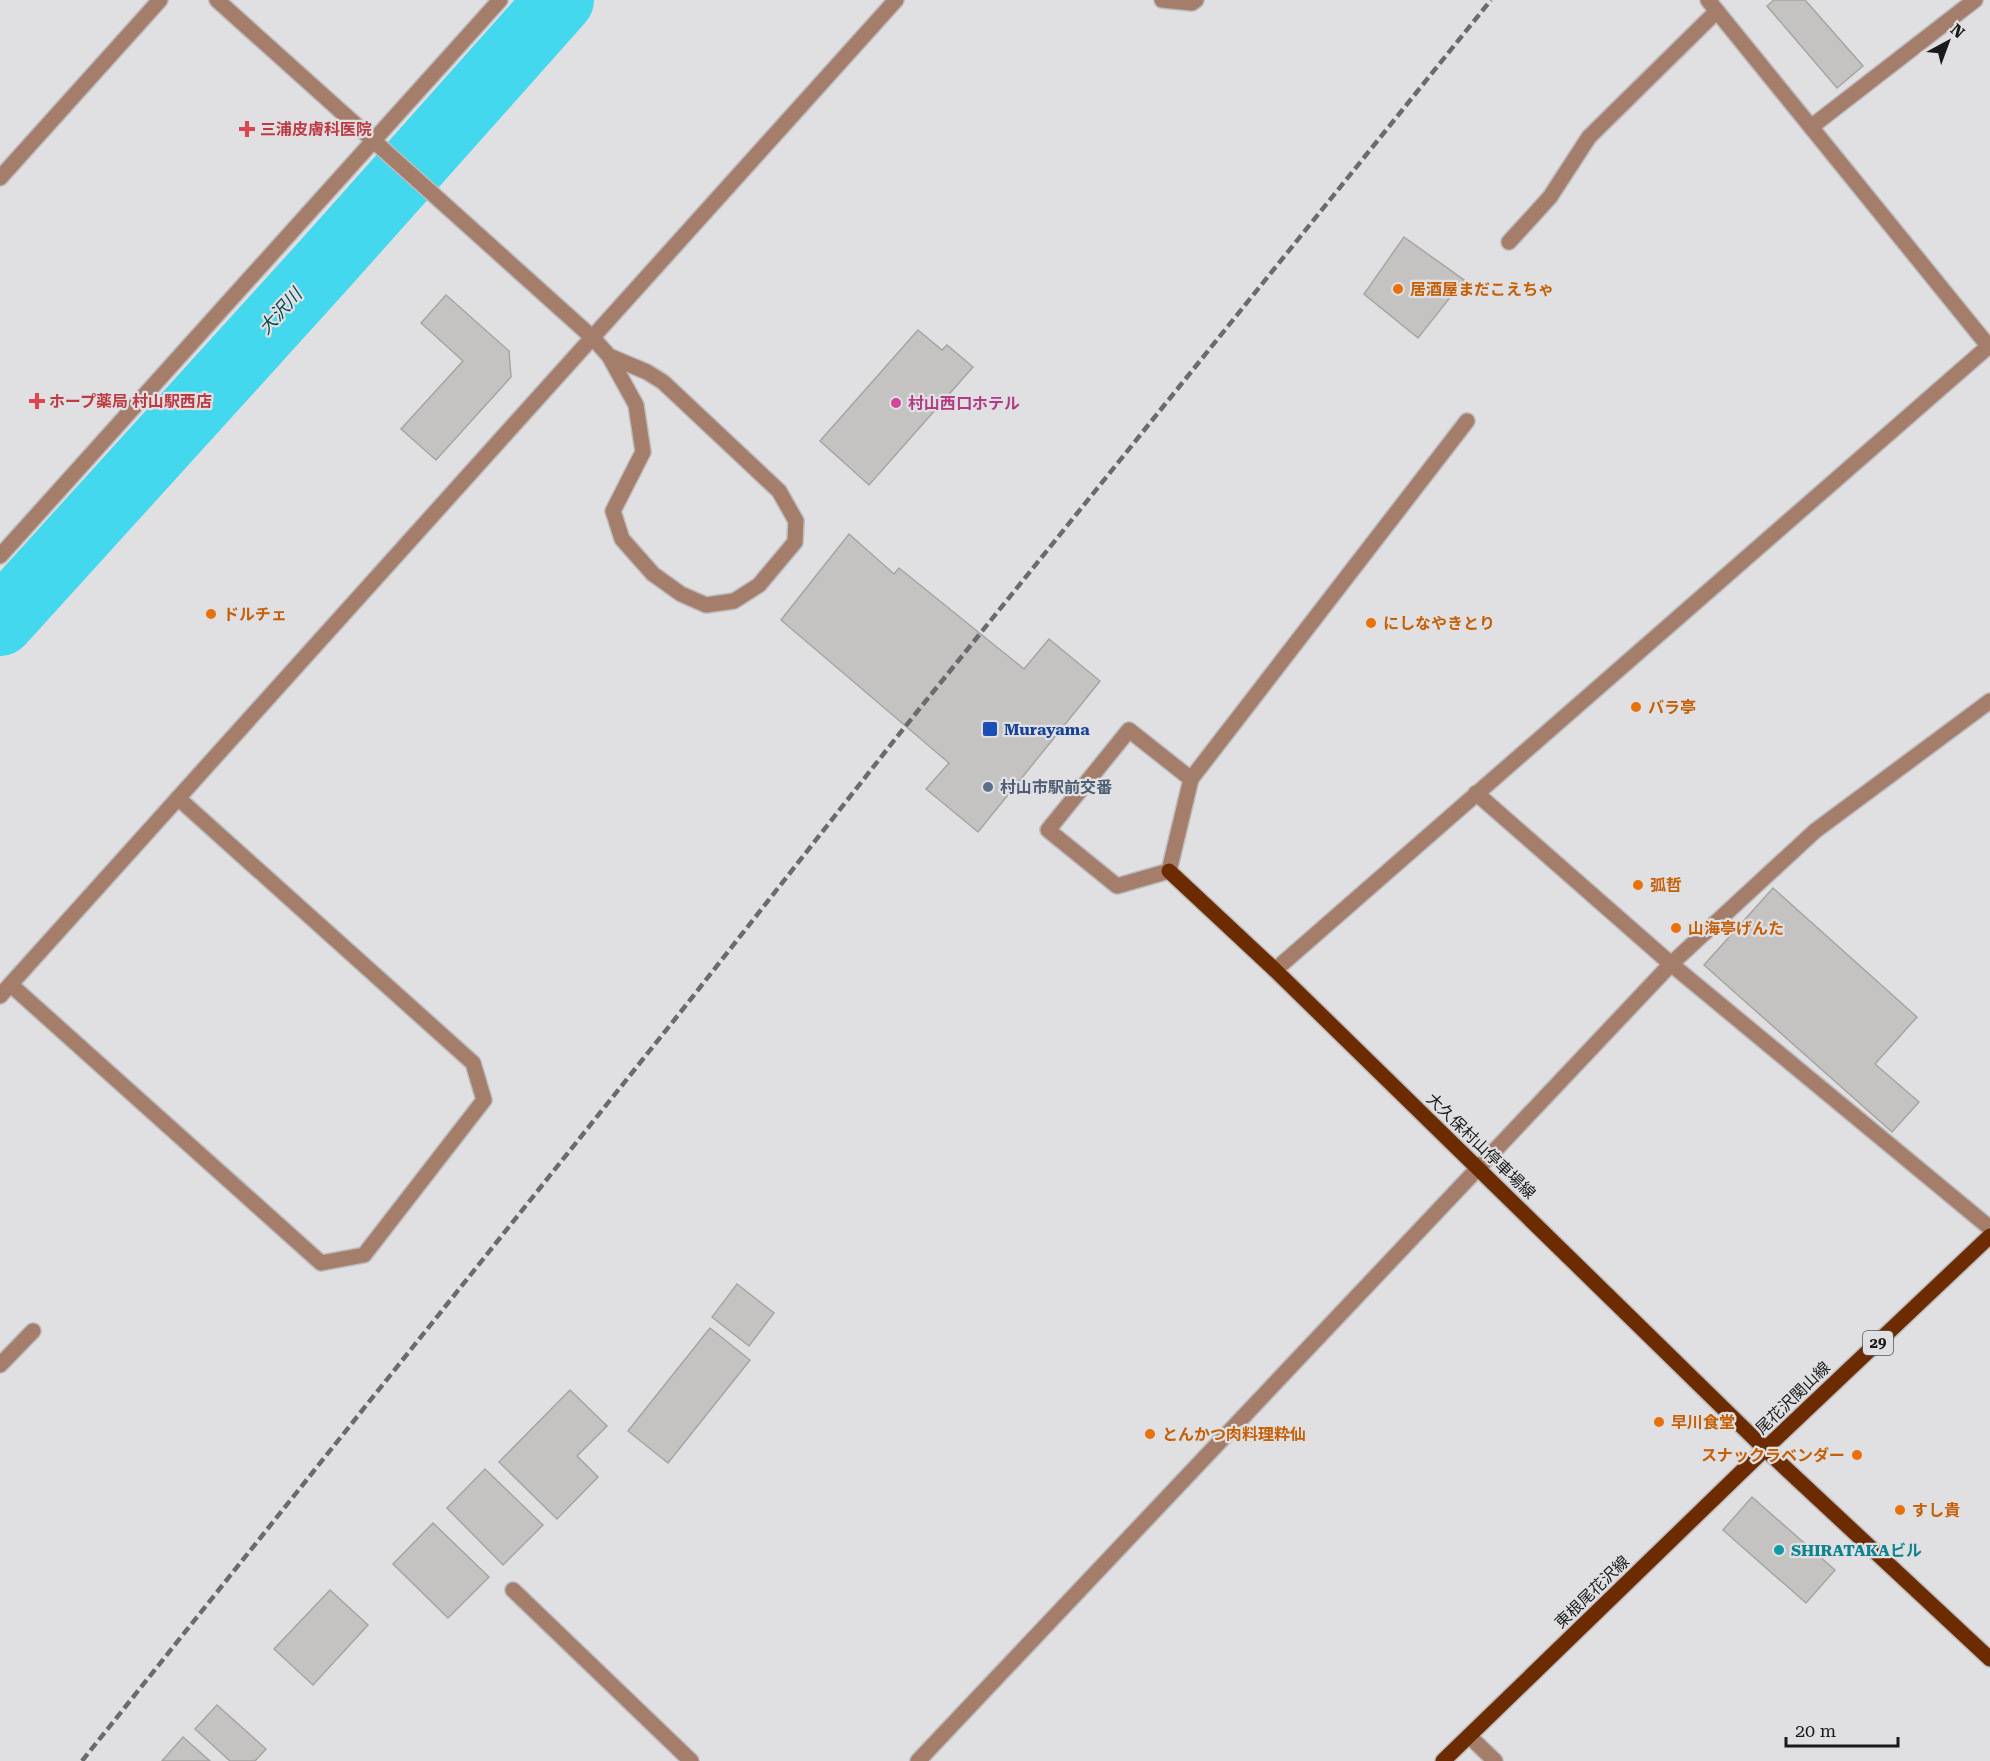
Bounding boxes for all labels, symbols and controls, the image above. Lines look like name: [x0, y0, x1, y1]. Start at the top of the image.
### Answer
north arrow: [1918, 12, 1978, 72]
text: N: [1947, 20, 1968, 42]
marker: 三浦皮膚科医院: [238, 120, 256, 138]
place label: 三浦皮膚科医院: [260, 120, 372, 139]
place label: 居酒屋まだこえちゃ: [1410, 280, 1554, 299]
water label: 大沢川: [254, 282, 307, 338]
marker: 居酒屋まだこえちゃ: [1391, 282, 1405, 296]
place label: ホープ薬局 村山駅西店: [49, 392, 212, 411]
marker: ホープ薬局 村山駅西店: [30, 394, 44, 408]
place label: 村山西口ホテル: [908, 394, 1020, 413]
marker: 村山西口ホテル: [889, 396, 903, 410]
place label: ドルチェ: [223, 605, 287, 624]
marker: ドルチェ: [204, 607, 218, 621]
place label: にしなやきとり: [1383, 614, 1495, 633]
marker: にしなやきとり: [1364, 616, 1378, 630]
place label: バラ亭: [1648, 698, 1696, 717]
marker: バラ亭: [1629, 700, 1643, 714]
marker: Murayama: [981, 720, 999, 738]
place label: Murayama: [1004, 720, 1090, 739]
place label: 村山市駅前交番: [1000, 778, 1112, 797]
marker: 村山市駅前交番: [981, 780, 995, 794]
place label: 弧哲: [1650, 876, 1682, 895]
marker: 弧哲: [1631, 878, 1645, 892]
place label: 山海亭げんた: [1688, 919, 1784, 938]
marker: 山海亭げんた: [1669, 921, 1683, 935]
street label: 大久保村山停車場線: [1423, 1089, 1539, 1203]
road number: 29: [1863, 1331, 1893, 1355]
street label: 尾花沢関山線: [1752, 1358, 1834, 1438]
place label: 早川食堂: [1671, 1413, 1735, 1432]
marker: 早川食堂: [1652, 1415, 1666, 1429]
place label: とんかつ肉料理粋仙: [1162, 1425, 1306, 1444]
marker: とんかつ肉料理粋仙: [1143, 1427, 1157, 1441]
place label: スナックラベンダー: [1701, 1446, 1845, 1465]
marker: スナックラベンダー: [1850, 1448, 1864, 1462]
place label: すし貴: [1912, 1501, 1960, 1520]
marker: すし貴: [1893, 1503, 1907, 1517]
place label: SHIRATAKAビル: [1791, 1541, 1922, 1560]
marker: SHIRATAKAビル: [1772, 1543, 1786, 1557]
street label: 東根尾花沢線: [1551, 1552, 1633, 1632]
scale bar: [1786, 1710, 1898, 1748]
text: 20 m: [1795, 1720, 1836, 1741]

